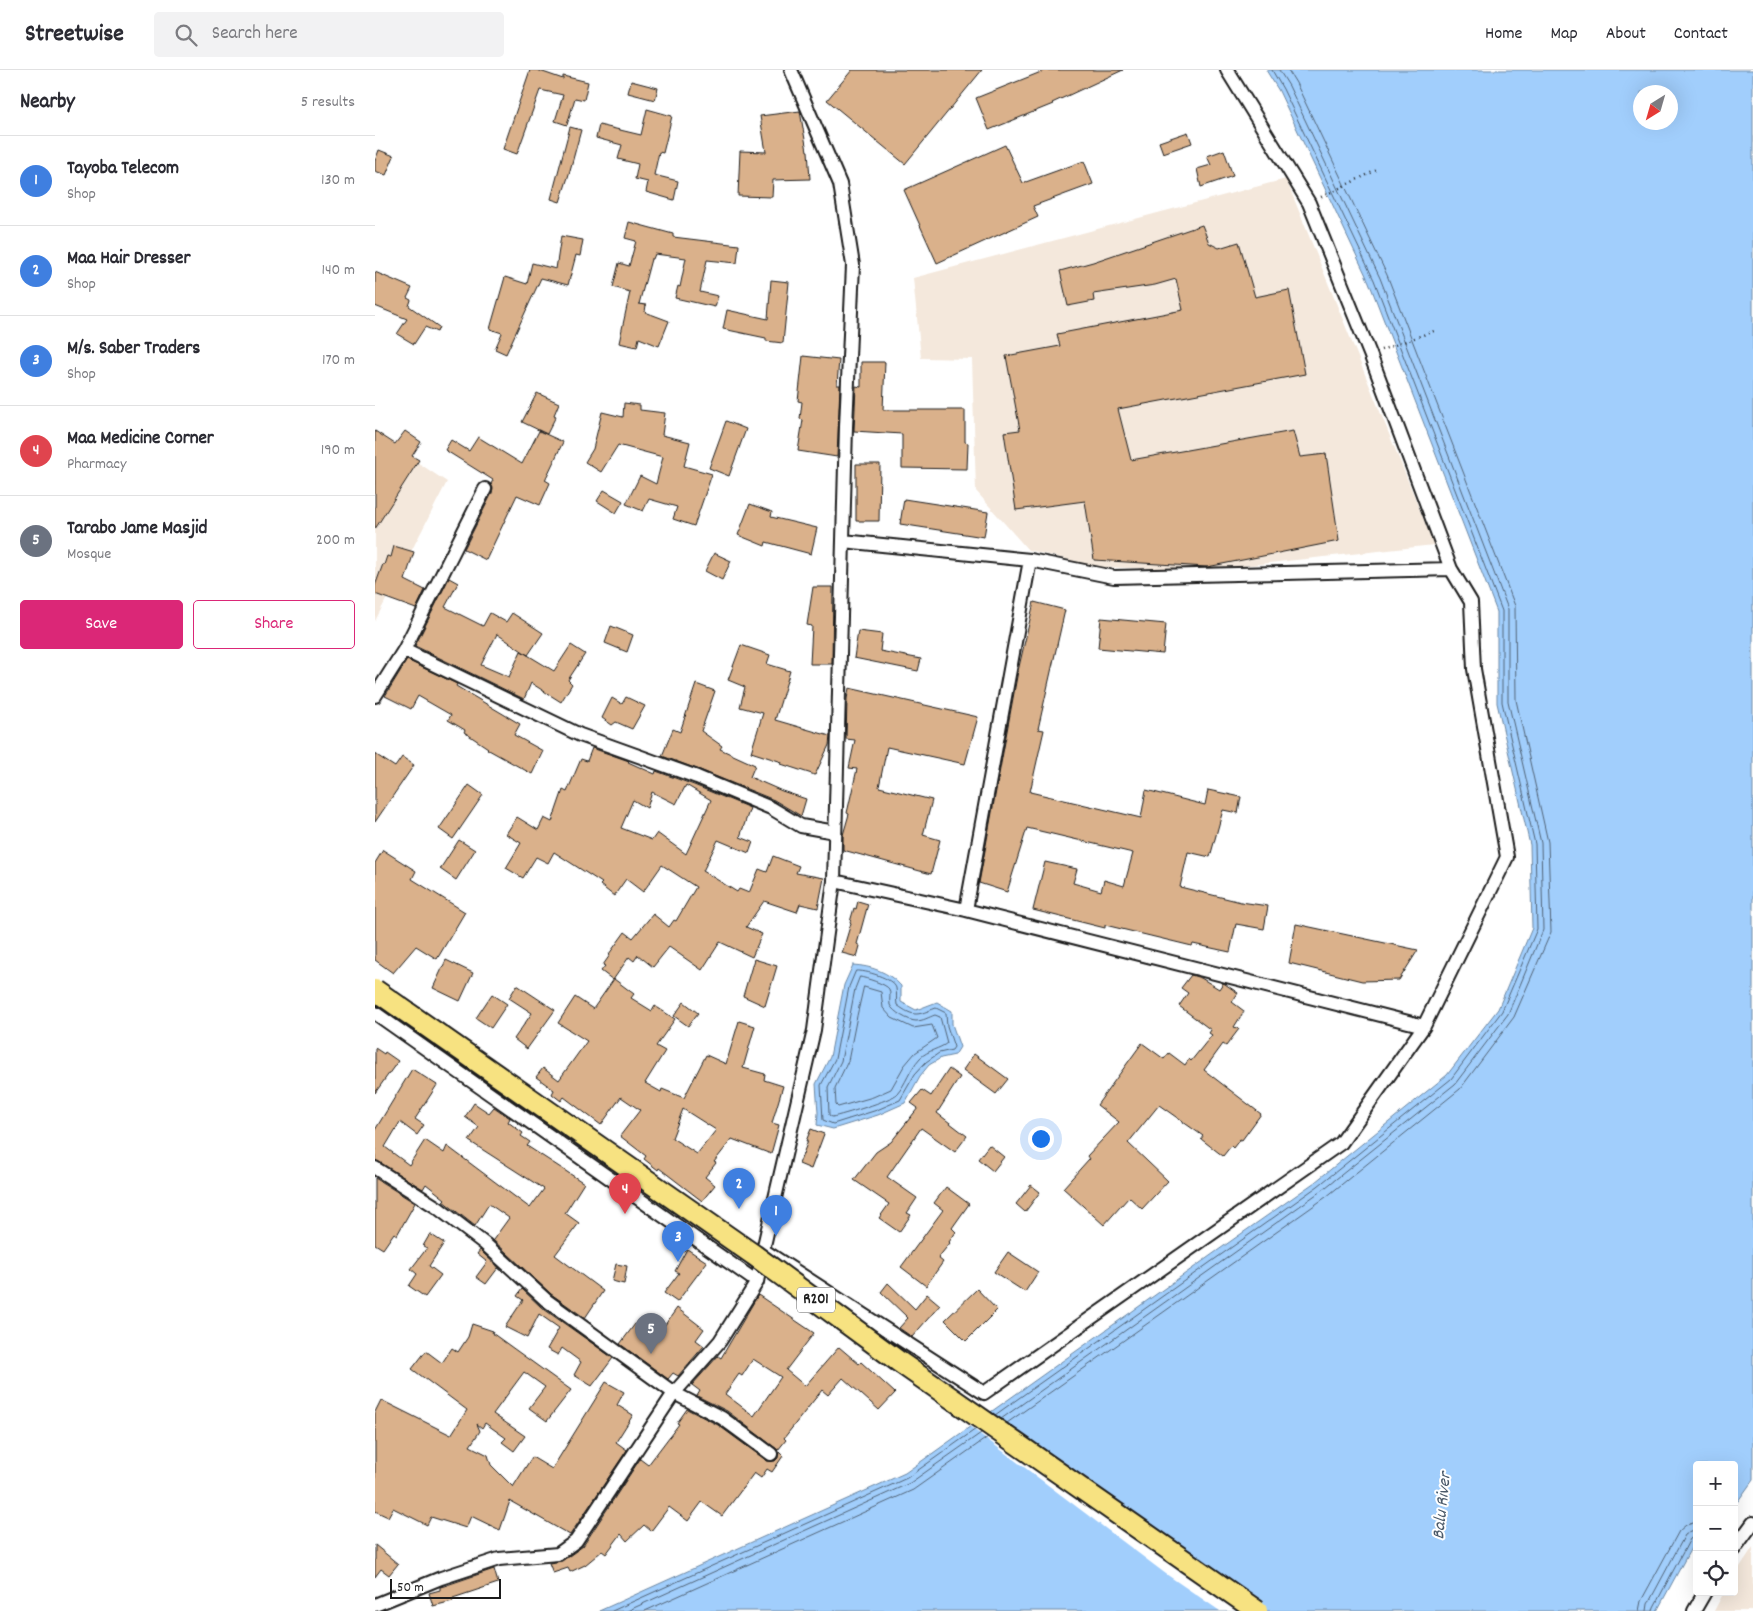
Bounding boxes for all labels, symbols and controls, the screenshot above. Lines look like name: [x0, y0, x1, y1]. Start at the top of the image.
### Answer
search box: [154, 12, 504, 57]
text: Streetwise: [25, 18, 124, 52]
icon: search: [172, 21, 200, 49]
text: Search here: [212, 21, 298, 48]
text: Home: [1485, 22, 1522, 47]
text: Map: [1550, 22, 1578, 47]
text: About: [1606, 22, 1646, 47]
text: Contact: [1674, 22, 1728, 47]
north arrow: [1633, 85, 1678, 130]
text: Nearby: [20, 88, 75, 118]
text: 5 results: [301, 91, 355, 114]
text: Tayoba Telecom: [67, 156, 179, 183]
text: 1: [34, 169, 38, 192]
text: 130 m: [321, 169, 355, 192]
text: Shop: [67, 183, 96, 206]
text: Maa Hair Dresser: [67, 246, 190, 273]
text: 2: [33, 259, 40, 282]
text: 140 m: [321, 259, 355, 282]
text: Shop: [67, 273, 96, 296]
text: M/s. Saber Traders: [67, 336, 200, 363]
text: 3: [32, 349, 40, 372]
text: 170 m: [322, 349, 355, 372]
text: Shop: [67, 363, 96, 386]
text: Maa Medicine Corner: [67, 426, 214, 453]
text: 4: [33, 439, 39, 462]
text: 190 m: [321, 439, 355, 462]
text: Pharmacy: [67, 453, 126, 476]
text: Tarabo Jame Masjid: [67, 516, 208, 543]
text: 5: [32, 529, 40, 552]
text: 200 m: [316, 529, 355, 552]
text: Mosque: [67, 543, 111, 566]
button: Save: [20, 600, 183, 649]
button: Share: [193, 600, 355, 649]
your location: [1028, 1126, 1054, 1152]
pin: 2: [723, 1168, 755, 1209]
pin: 4: [609, 1173, 641, 1214]
pin: 1: [760, 1195, 792, 1236]
pin: 3: [662, 1221, 694, 1262]
road number: R201: [797, 1288, 835, 1312]
pin: 5: [635, 1313, 667, 1354]
map controls: [1693, 1461, 1738, 1596]
button: +: [1693, 1461, 1738, 1506]
water label: Balu River: [1427, 1469, 1459, 1541]
button: −: [1693, 1506, 1738, 1551]
button: locate: [1693, 1551, 1738, 1596]
scale bar: [390, 1576, 501, 1599]
text: 50 m: [397, 1578, 424, 1598]

